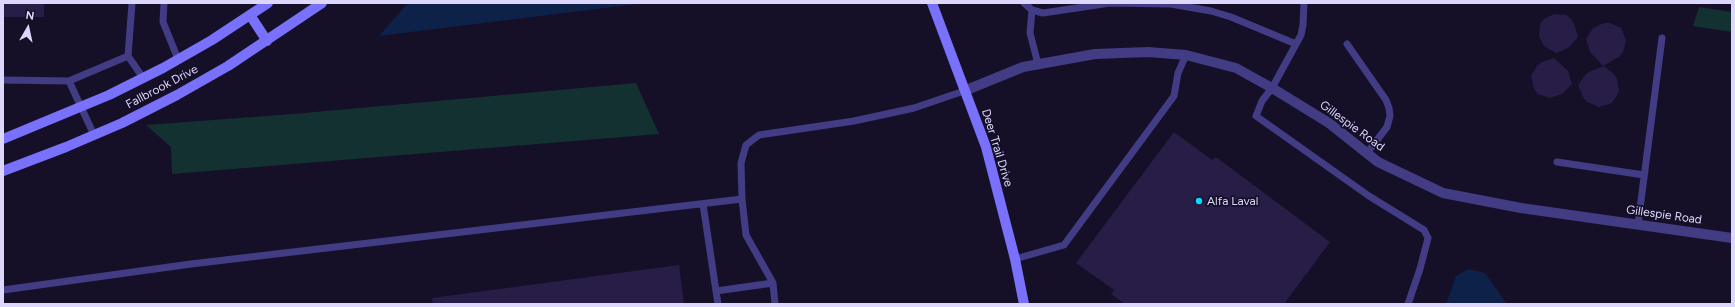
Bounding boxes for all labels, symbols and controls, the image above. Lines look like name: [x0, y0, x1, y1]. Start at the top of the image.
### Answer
north arrow: [8, 8, 48, 48]
text: N: [25, 9, 35, 23]
street label: Fallbrook Drive: [124, 62, 200, 112]
street label: Gillespie Road: [1317, 98, 1387, 154]
street label: Deer Trail Drive: [978, 107, 1016, 189]
place label: Alfa Laval: [1207, 194, 1258, 208]
marker: Alfa Laval: [1194, 196, 1204, 206]
street label: Gillespie Road: [1625, 203, 1703, 227]

